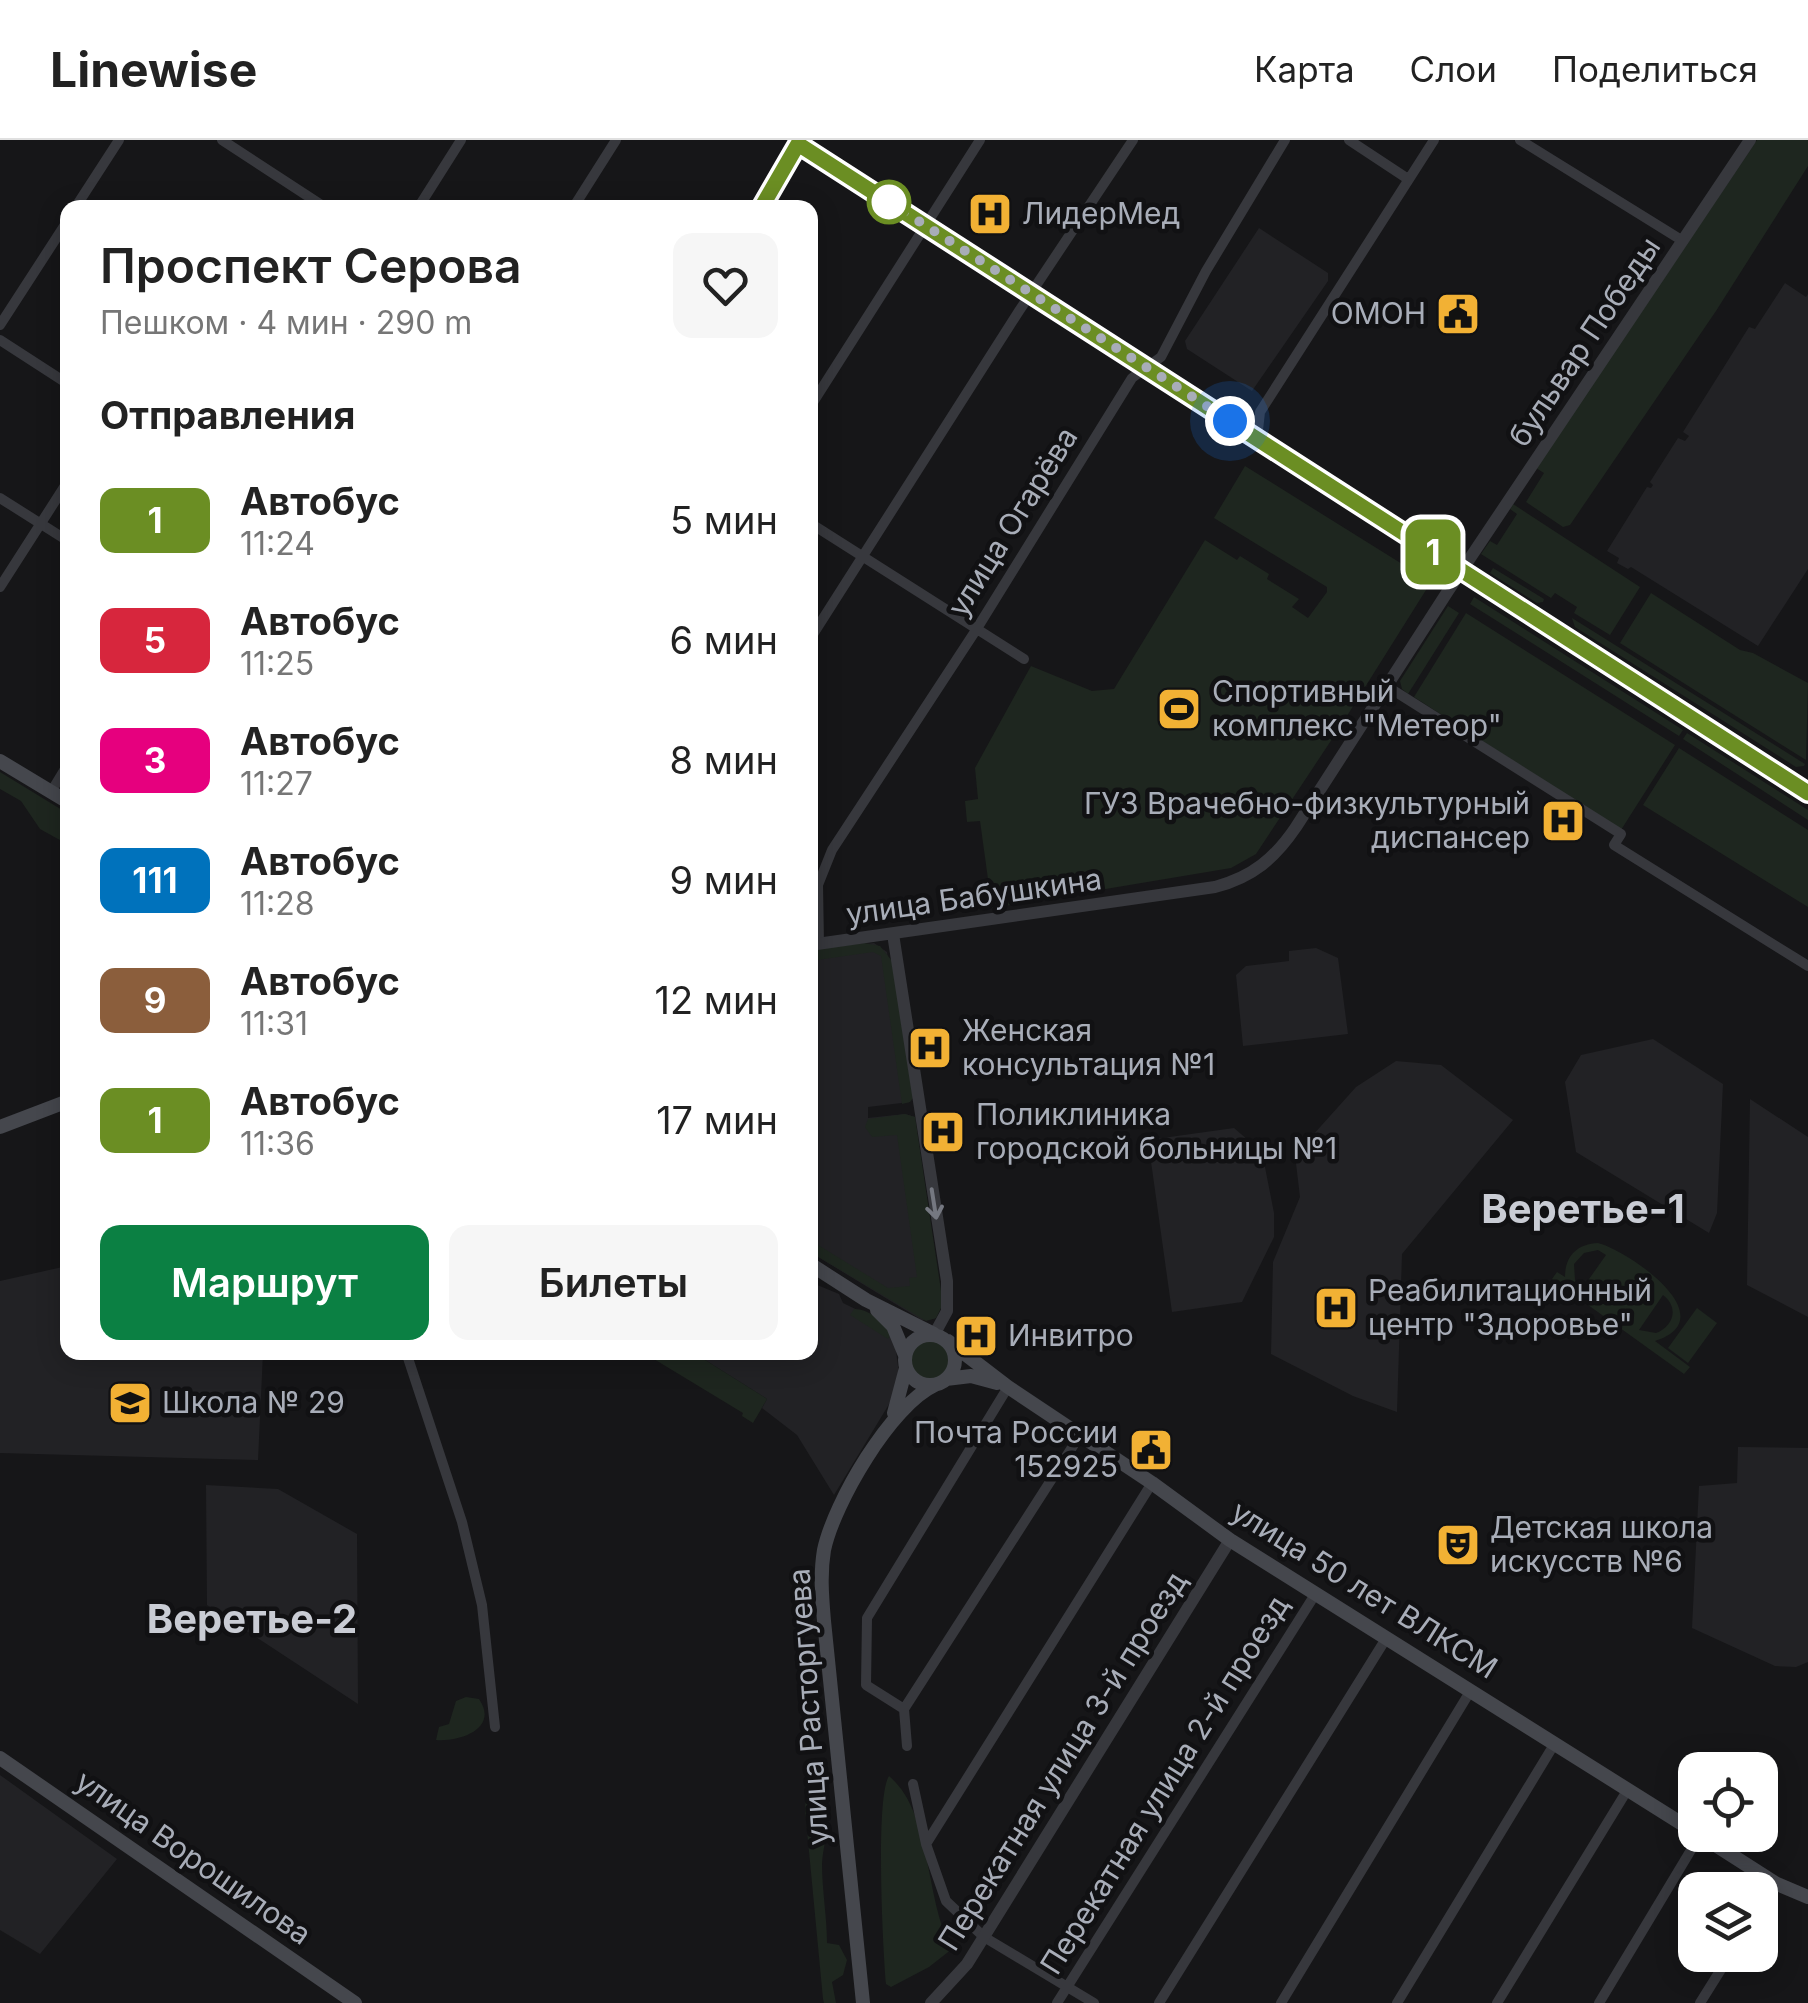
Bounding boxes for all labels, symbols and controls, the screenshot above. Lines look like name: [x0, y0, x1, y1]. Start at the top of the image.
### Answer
text: Linewise: [50, 40, 257, 99]
text: Карта: [1254, 48, 1355, 90]
text: Слои: [1410, 48, 1497, 90]
text: Поделиться: [1552, 48, 1758, 90]
unlabelled marker: [868, 181, 910, 223]
hospital icon: ЛидерМед: [967, 191, 1013, 237]
place label: ЛидерМед: [1022, 195, 1180, 231]
street label: бульвар Победы: [1501, 230, 1667, 453]
button: heart: [673, 233, 778, 338]
text: Проспект Серова: [100, 236, 522, 295]
public building icon: ОМОН: [1435, 291, 1481, 337]
place label: ОМОН: [1331, 295, 1426, 331]
text: Пешком · 4 мин · 290 m: [100, 303, 472, 342]
text: Отправления: [100, 392, 355, 438]
your location: [1205, 396, 1255, 446]
street label: улица Огарёва: [940, 420, 1085, 623]
text: Автобус: [240, 478, 400, 524]
text: 5 мин: [670, 497, 778, 543]
text: 1: [147, 499, 163, 541]
line badge: 1: [1400, 520, 1466, 584]
text: 11:24: [240, 524, 315, 563]
text: 1: [1425, 531, 1441, 573]
text: Автобус: [240, 598, 400, 644]
text: 6 мин: [670, 617, 778, 663]
text: 5: [144, 619, 166, 661]
text: 11:25: [240, 644, 314, 683]
place label: Спортивный комплекс "Метеор": [1212, 673, 1502, 743]
sports icon: Спортивный комплекс "Метеор": [1156, 686, 1202, 732]
text: Автобус: [240, 718, 400, 764]
text: 8 мин: [670, 737, 778, 783]
text: 3: [144, 739, 166, 781]
text: 11:27: [240, 764, 313, 803]
place label: ГУЗ Врачебно-физкультурный диспансер: [1084, 785, 1530, 855]
hospital icon: ГУЗ Врачебно-физкультурный диспансер: [1540, 798, 1586, 844]
text: Автобус: [240, 838, 400, 884]
text: 9 мин: [670, 857, 778, 903]
text: 111: [132, 859, 178, 901]
street label: улица Бабушкина: [844, 860, 1104, 932]
text: 11:28: [240, 884, 315, 923]
text: Автобус: [240, 958, 400, 1004]
text: 12 мин: [654, 977, 778, 1023]
text: 9: [144, 979, 166, 1021]
text: 11:31: [240, 1004, 308, 1043]
place label: Женская консультация №1: [962, 1012, 1215, 1082]
hospital icon: Женская консультация №1: [907, 1025, 953, 1071]
text: Автобус: [240, 1078, 400, 1124]
place label: Поликлиника городской больницы №1: [976, 1096, 1337, 1166]
text: 17 мин: [656, 1097, 778, 1143]
text: 1: [147, 1099, 163, 1141]
hospital icon: Поликлиника городской больницы №1: [920, 1109, 966, 1155]
text: 11:36: [240, 1124, 315, 1163]
district label: Веретье-1: [1481, 1184, 1685, 1233]
one-way arrow: [925, 1187, 944, 1219]
button: Маршрут: [100, 1225, 429, 1340]
button: Билеты: [449, 1225, 778, 1340]
place label: Реабилитационный центр "Здоровье": [1368, 1272, 1652, 1342]
hospital icon: Реабилитационный центр "Здоровье": [1313, 1285, 1359, 1331]
hospital icon: Инвитро: [953, 1313, 999, 1359]
place label: Инвитро: [1008, 1317, 1134, 1353]
school or university icon: Школа № 29: [107, 1380, 153, 1426]
place label: Школа № 29: [162, 1384, 345, 1420]
place label: Почта России 152925: [914, 1414, 1118, 1484]
public building icon: Почта России 152925: [1128, 1427, 1174, 1473]
street label: улица 50 лет ВЛКСМ: [1225, 1493, 1504, 1686]
place label: Детская школа искусств №6: [1490, 1509, 1713, 1579]
theatre icon: Детская школа искусств №6: [1435, 1522, 1481, 1568]
street label: Перекатная улица 3-й проезд: [930, 1564, 1194, 1957]
street label: улица Расторгуева: [780, 1567, 836, 1847]
street label: Перекатная улица 2-й проезд: [1032, 1588, 1296, 1981]
district label: Веретье-2: [147, 1594, 357, 1643]
map controls: [1678, 1752, 1778, 1972]
button: locate: [1678, 1752, 1778, 1852]
street label: улица Ворошилова: [69, 1762, 318, 1952]
button: layers: [1678, 1872, 1778, 1972]

